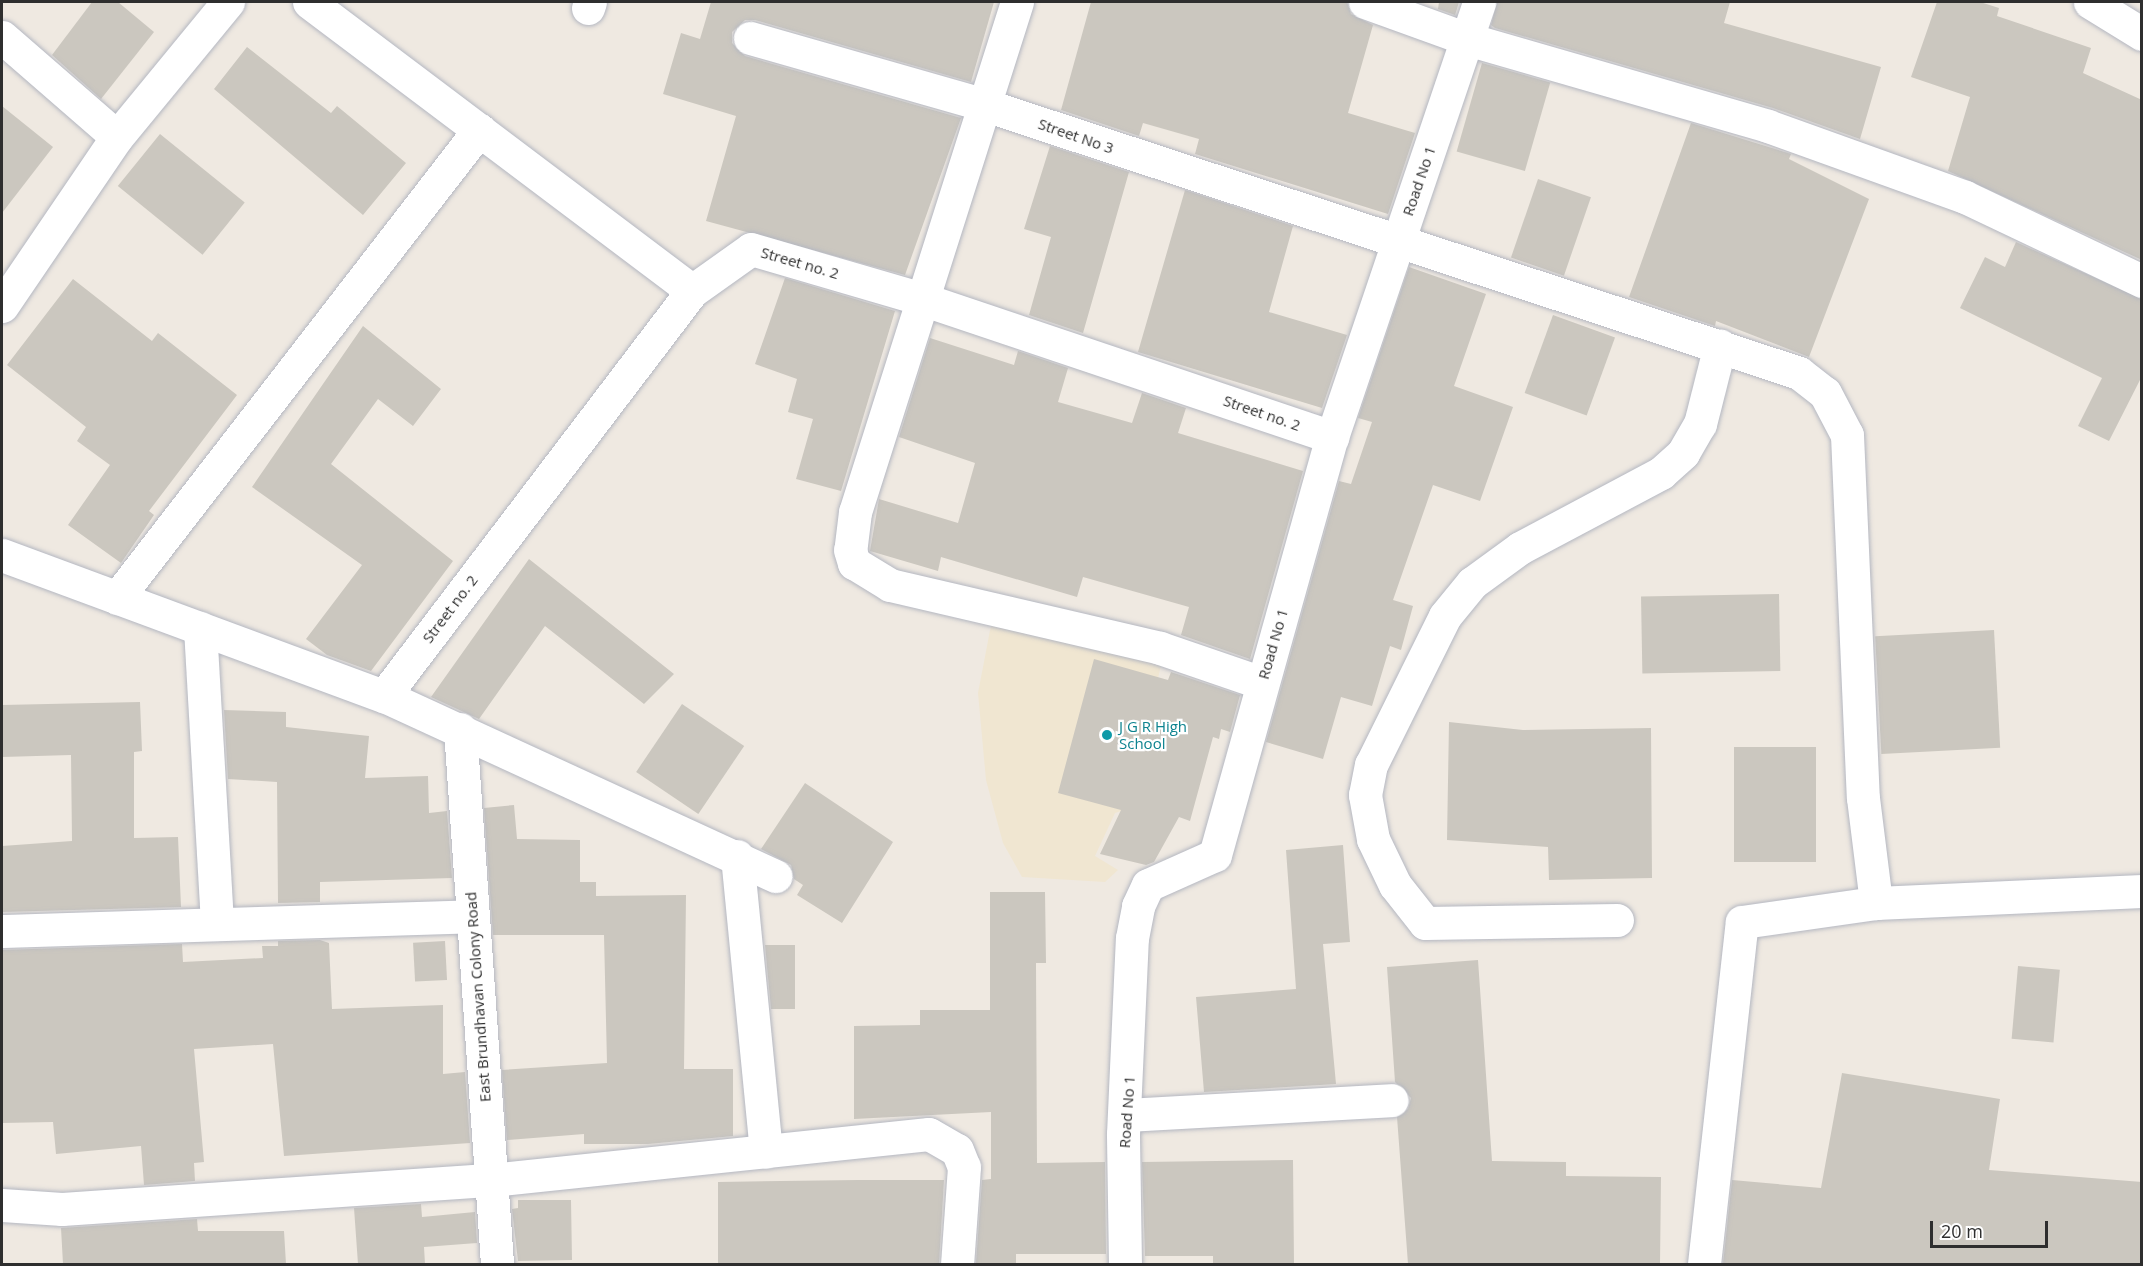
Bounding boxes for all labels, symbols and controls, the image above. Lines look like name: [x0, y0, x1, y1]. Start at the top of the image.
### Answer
street label: Street No 3: [1036, 115, 1116, 157]
street label: Road No 1: [1399, 144, 1439, 218]
street label: Street no. 2: [759, 243, 841, 283]
street label: Street no. 2: [1221, 391, 1303, 435]
street label: Street no. 2: [419, 571, 481, 647]
street label: Road No 1: [1254, 607, 1292, 681]
place label: J G R High School: [1119, 717, 1187, 752]
marker: J G R High School: [1100, 728, 1114, 742]
street label: East Brundhavan Colony Road: [462, 891, 494, 1103]
street label: Road No 1: [1115, 1075, 1139, 1149]
scale bar: [1933, 1209, 2052, 1247]
text: 20 m: [1941, 1219, 1983, 1243]

